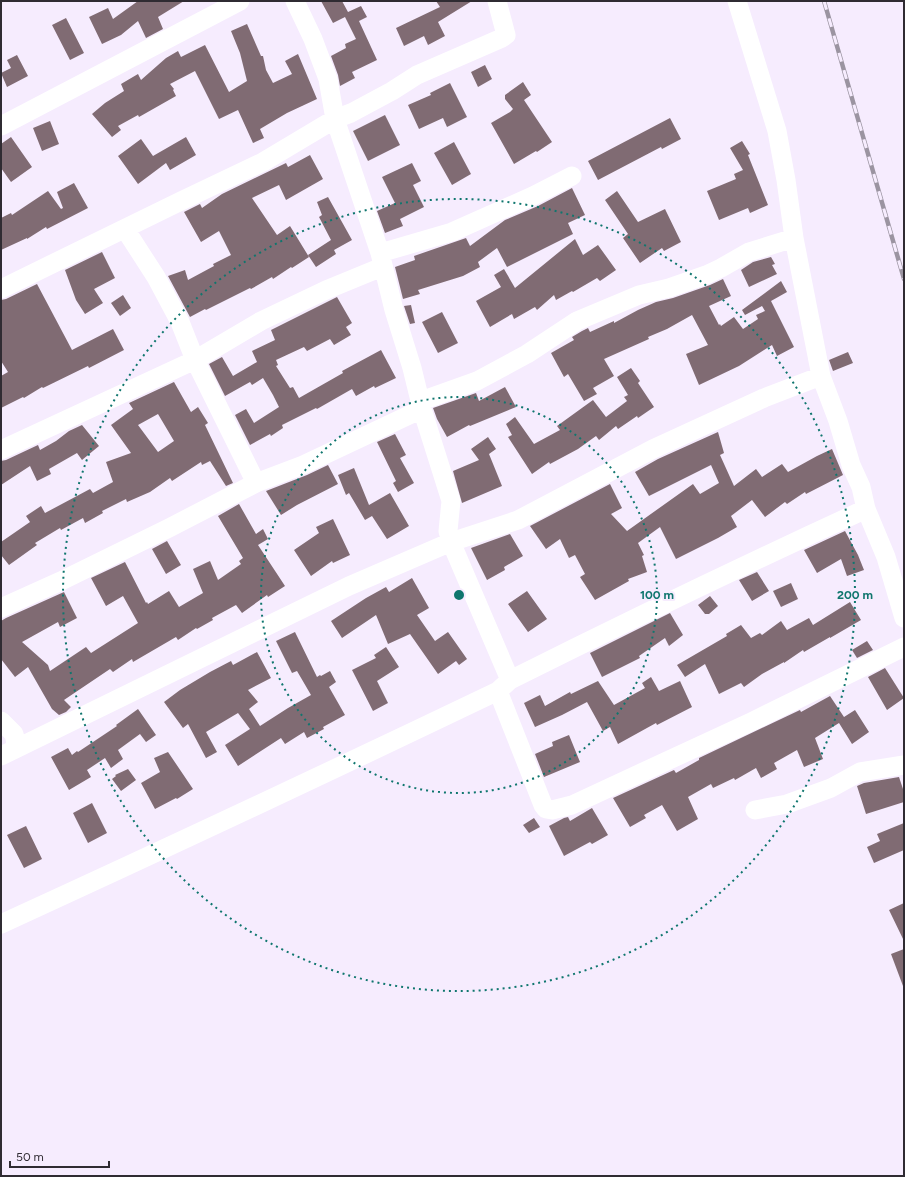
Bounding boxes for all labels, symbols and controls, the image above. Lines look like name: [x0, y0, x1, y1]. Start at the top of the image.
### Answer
centre of rings: [452, 588, 466, 602]
text: 100 m: [640, 588, 674, 602]
text: 200 m: [837, 588, 873, 602]
scale bar: [10, 1143, 109, 1169]
text: 50 m: [16, 1150, 44, 1164]

